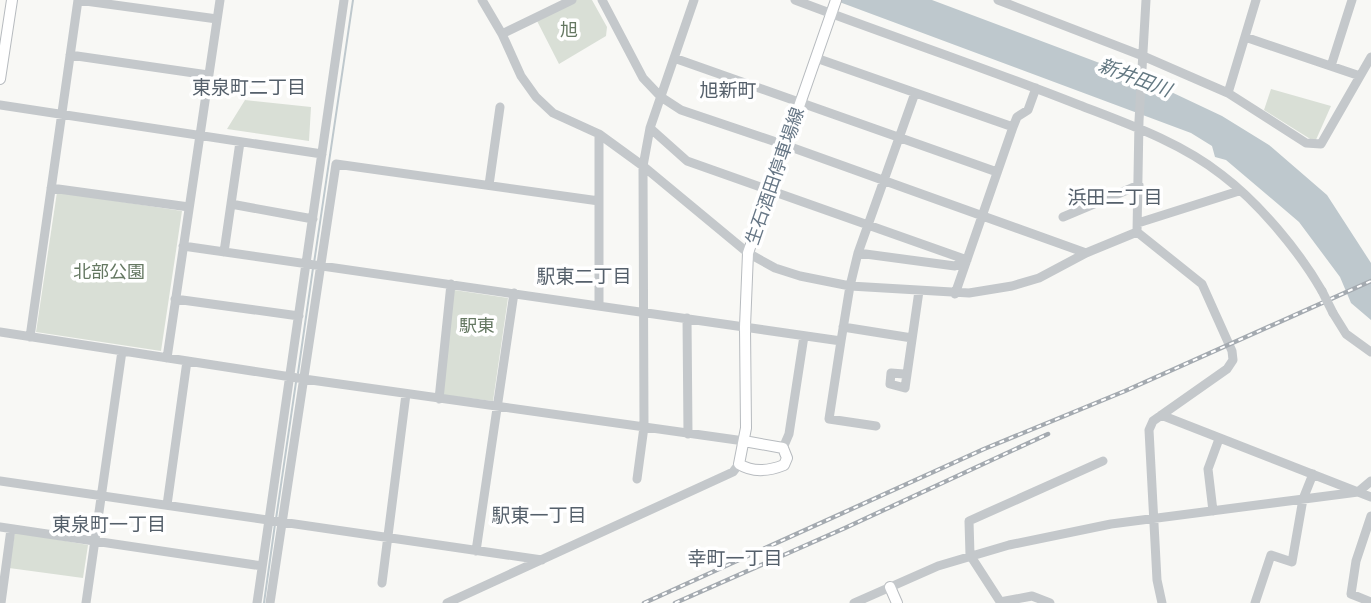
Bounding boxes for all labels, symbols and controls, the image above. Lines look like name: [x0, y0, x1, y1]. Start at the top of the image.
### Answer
park label: 旭: [560, 18, 578, 43]
water label: 新井田川: [1094, 52, 1177, 105]
district label: 東泉町二丁目: [192, 75, 306, 102]
district label: 旭新町: [699, 78, 757, 105]
street label: 生石酒田停車場線: [740, 104, 811, 248]
district label: 浜田二丁目: [1067, 185, 1163, 212]
park label: 北部公園: [73, 260, 145, 285]
district label: 駅東二丁目: [536, 264, 632, 291]
park label: 駅東: [459, 314, 495, 339]
district label: 駅東一丁目: [491, 503, 587, 530]
district label: 東泉町一丁目: [52, 512, 166, 539]
district label: 幸町一丁目: [687, 546, 783, 573]

